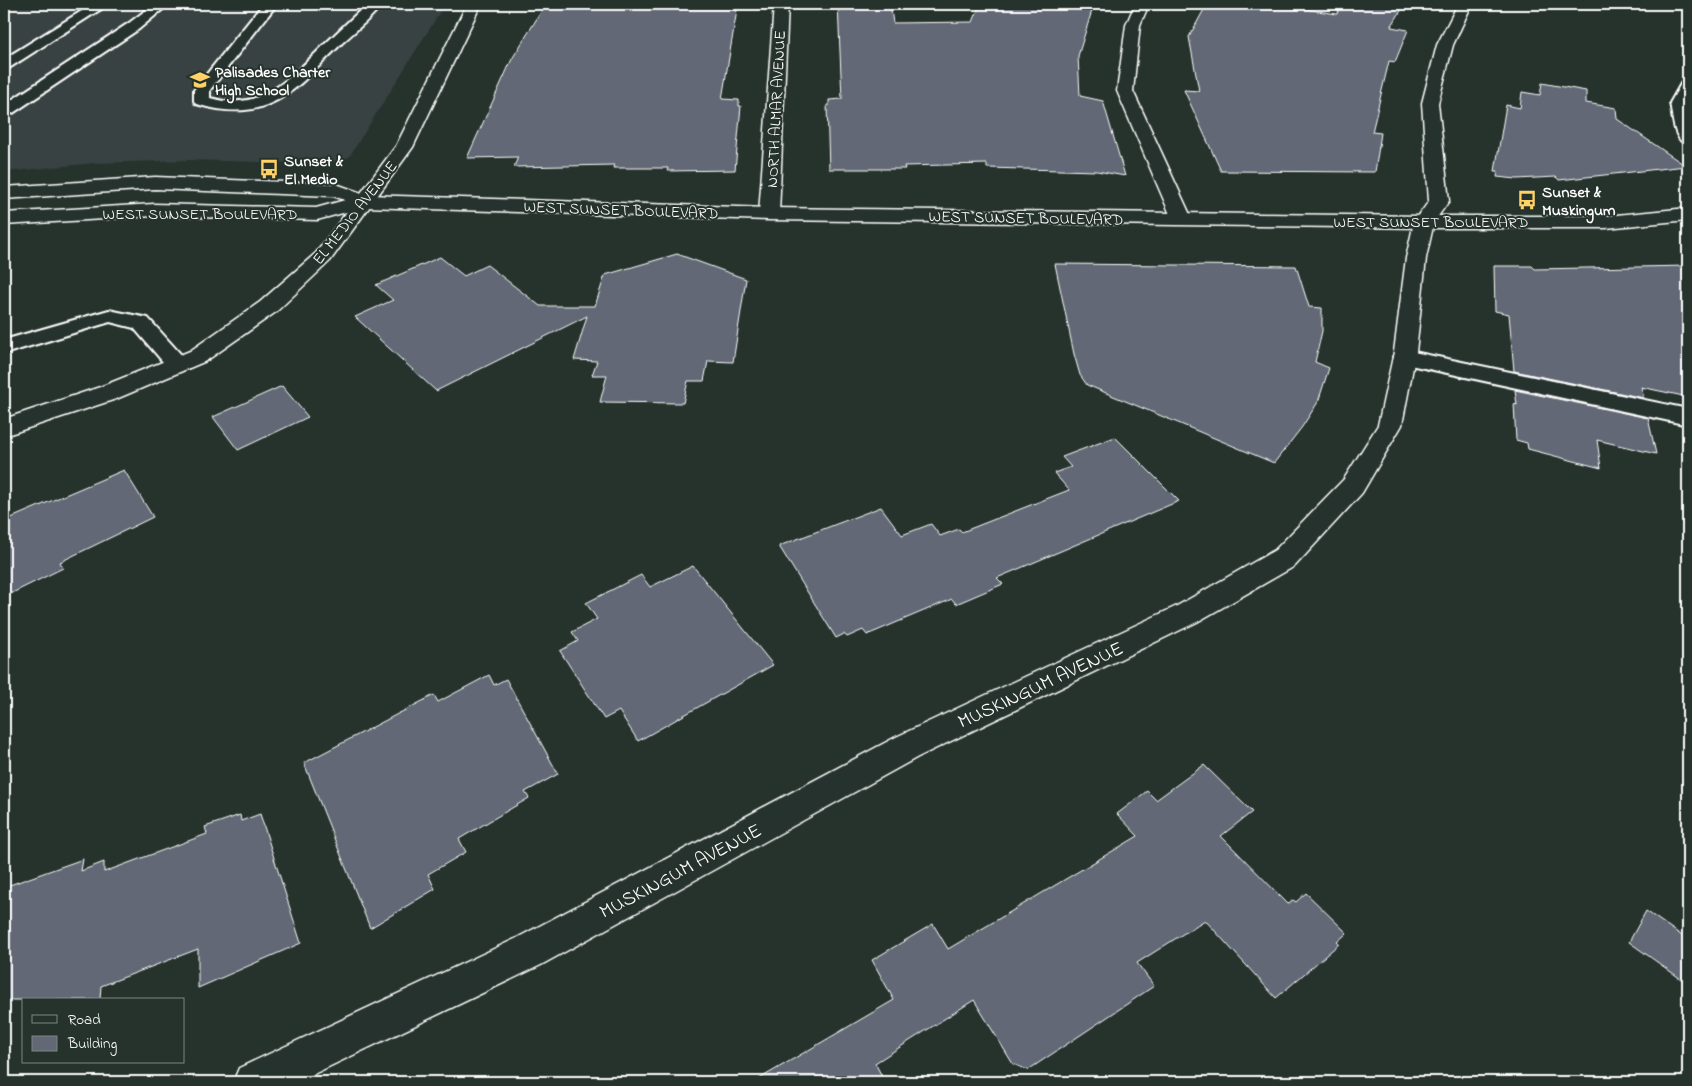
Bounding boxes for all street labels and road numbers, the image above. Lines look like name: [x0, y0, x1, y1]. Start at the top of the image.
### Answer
street label: NORTH ALMAR AVENUE: [761, 30, 793, 188]
street label: EL MEDIO AVENUE: [307, 156, 404, 271]
street label: WEST SUNSET BOULEVARD: [523, 196, 719, 226]
street label: WEST SUNSET BOULEVARD: [103, 203, 297, 227]
street label: WEST SUNSET BOULEVARD: [928, 205, 1124, 233]
street label: WEST SUNSET BOULEVARD: [1334, 211, 1528, 235]
street label: MUSKINGUM AVENUE: [953, 635, 1129, 737]
street label: MUSKINGUM AVENUE: [595, 817, 767, 927]

